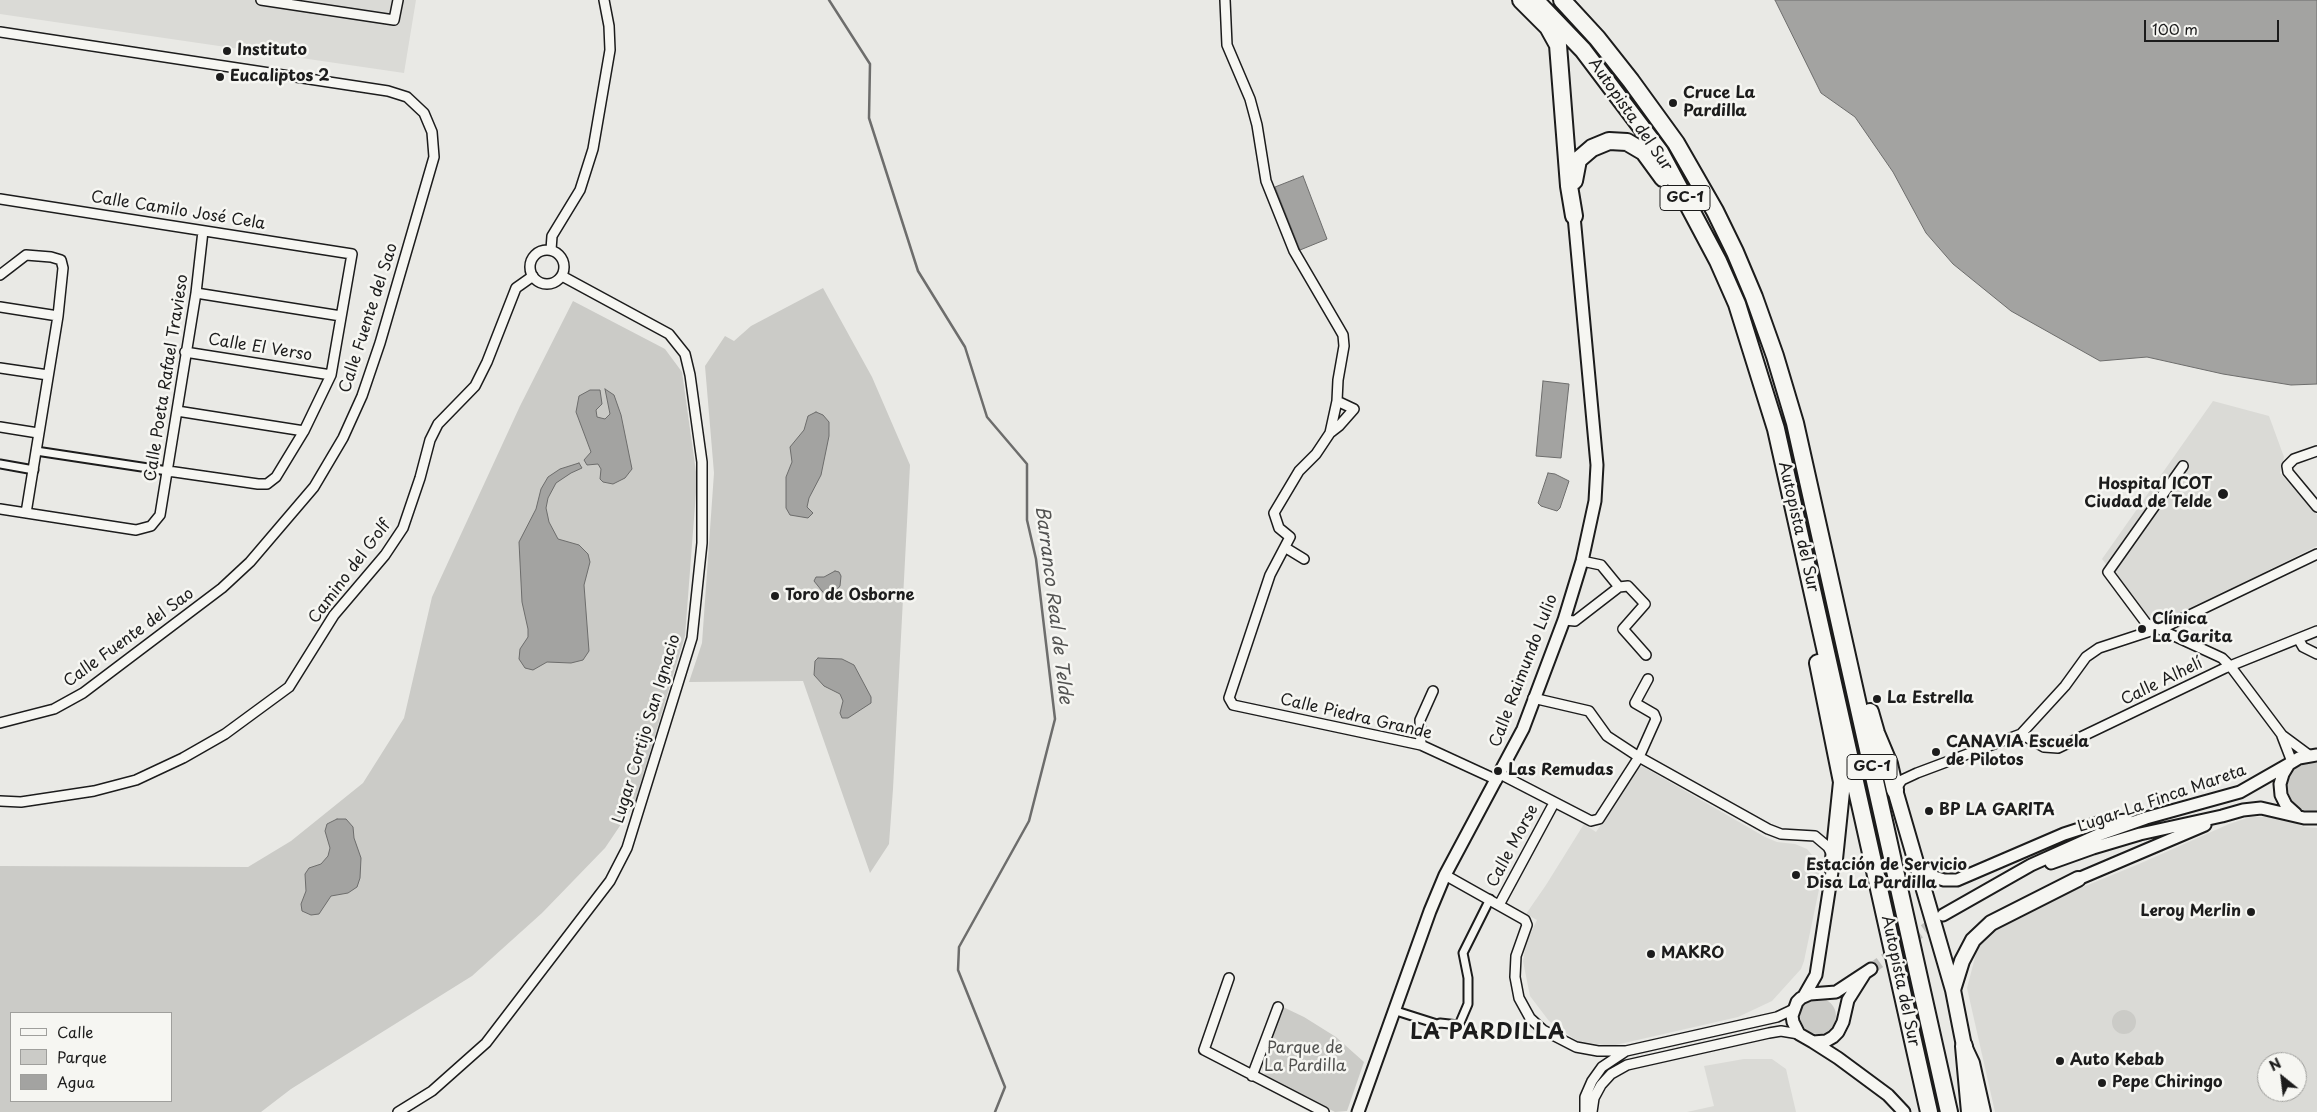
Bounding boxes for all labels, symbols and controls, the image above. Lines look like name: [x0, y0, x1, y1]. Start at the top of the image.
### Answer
scale bar: [2147, 10, 2282, 42]
text: 100 m: [2152, 17, 2198, 40]
place label: Instituto: [237, 41, 307, 61]
marker: Instituto: [221, 45, 233, 57]
street label: Autopista del Sur: [1584, 55, 1676, 175]
place label: Eucaliptos 2: [230, 67, 330, 87]
marker: Eucaliptos 2: [214, 71, 226, 83]
place label: Cruce La Pardilla: [1683, 84, 1755, 122]
marker: Cruce La Pardilla: [1667, 97, 1679, 109]
road number: GC-1: [1660, 186, 1710, 210]
street label: Calle Camilo José Cela: [89, 188, 267, 234]
street label: Calle Fuente del Sao: [336, 241, 402, 395]
street label: Calle Poeta Rafael Travieso: [141, 273, 193, 483]
street label: Calle El Verso: [207, 330, 313, 366]
street label: Autopista del Sur: [1774, 460, 1822, 594]
place label: Hospital ICOT Ciudad de Telde: [2084, 475, 2212, 513]
marker: Hospital ICOT Ciudad de Telde: [2216, 487, 2230, 501]
water label: Barranco Real de Telde: [1030, 505, 1076, 705]
street label: Camino del Golf: [305, 516, 395, 628]
street label: Calle Fuente del Sao: [60, 584, 198, 692]
place label: Toro de Osborne: [785, 586, 915, 606]
marker: Toro de Osborne: [769, 590, 781, 602]
street label: Calle Raimundo Lulio: [1486, 592, 1562, 750]
place label: Clínica La Garita: [2152, 610, 2233, 648]
marker: Clínica La Garita: [2136, 623, 2148, 635]
street label: Lugar Cortijo San Ignacio: [609, 632, 685, 826]
street label: Calle Alhelí: [2118, 654, 2206, 710]
place label: La Estrella: [1887, 689, 1974, 709]
street label: Calle Piedra Grande: [1278, 690, 1434, 744]
marker: La Estrella: [1871, 693, 1883, 705]
place label: CANAVIA Escuela de Pilotos: [1946, 733, 2089, 771]
marker: CANAVIA Escuela de Pilotos: [1930, 746, 1942, 758]
road number: GC-1: [1847, 754, 1897, 780]
place label: Las Remudas: [1508, 761, 1613, 781]
street label: Lugar La Finca Mareta: [2075, 761, 2249, 837]
marker: Las Remudas: [1492, 765, 1504, 777]
street label: Calle Morse: [1483, 801, 1543, 891]
place label: BP LA GARITA: [1939, 801, 2055, 821]
marker: BP LA GARITA: [1923, 805, 1935, 817]
place label: Estación de Servicio Disa La Pardilla: [1806, 856, 1967, 894]
marker: Estación de Servicio Disa La Pardilla: [1790, 869, 1802, 881]
place label: Leroy Merlin: [2141, 902, 2241, 922]
marker: Leroy Merlin: [2245, 906, 2257, 918]
street label: Autopista del Sur: [1877, 914, 1923, 1048]
place label: MAKRO: [1661, 944, 1724, 964]
marker: MAKRO: [1645, 948, 1657, 960]
legend: [10, 1012, 172, 1102]
text: Calle: [57, 1020, 94, 1043]
district label: LA PARDILLA: [1411, 1020, 1565, 1046]
park label: Parque de La Pardilla: [1264, 1039, 1346, 1077]
text: Parque: [57, 1045, 107, 1068]
place label: Auto Kebab: [2070, 1051, 2164, 1071]
north arrow: [2257, 1052, 2307, 1102]
text: N: [2265, 1052, 2285, 1076]
marker: Auto Kebab: [2054, 1055, 2066, 1067]
text: Agua: [57, 1070, 95, 1093]
place label: Pepe Chiringo: [2112, 1073, 2222, 1093]
marker: Pepe Chiringo: [2096, 1077, 2108, 1089]

